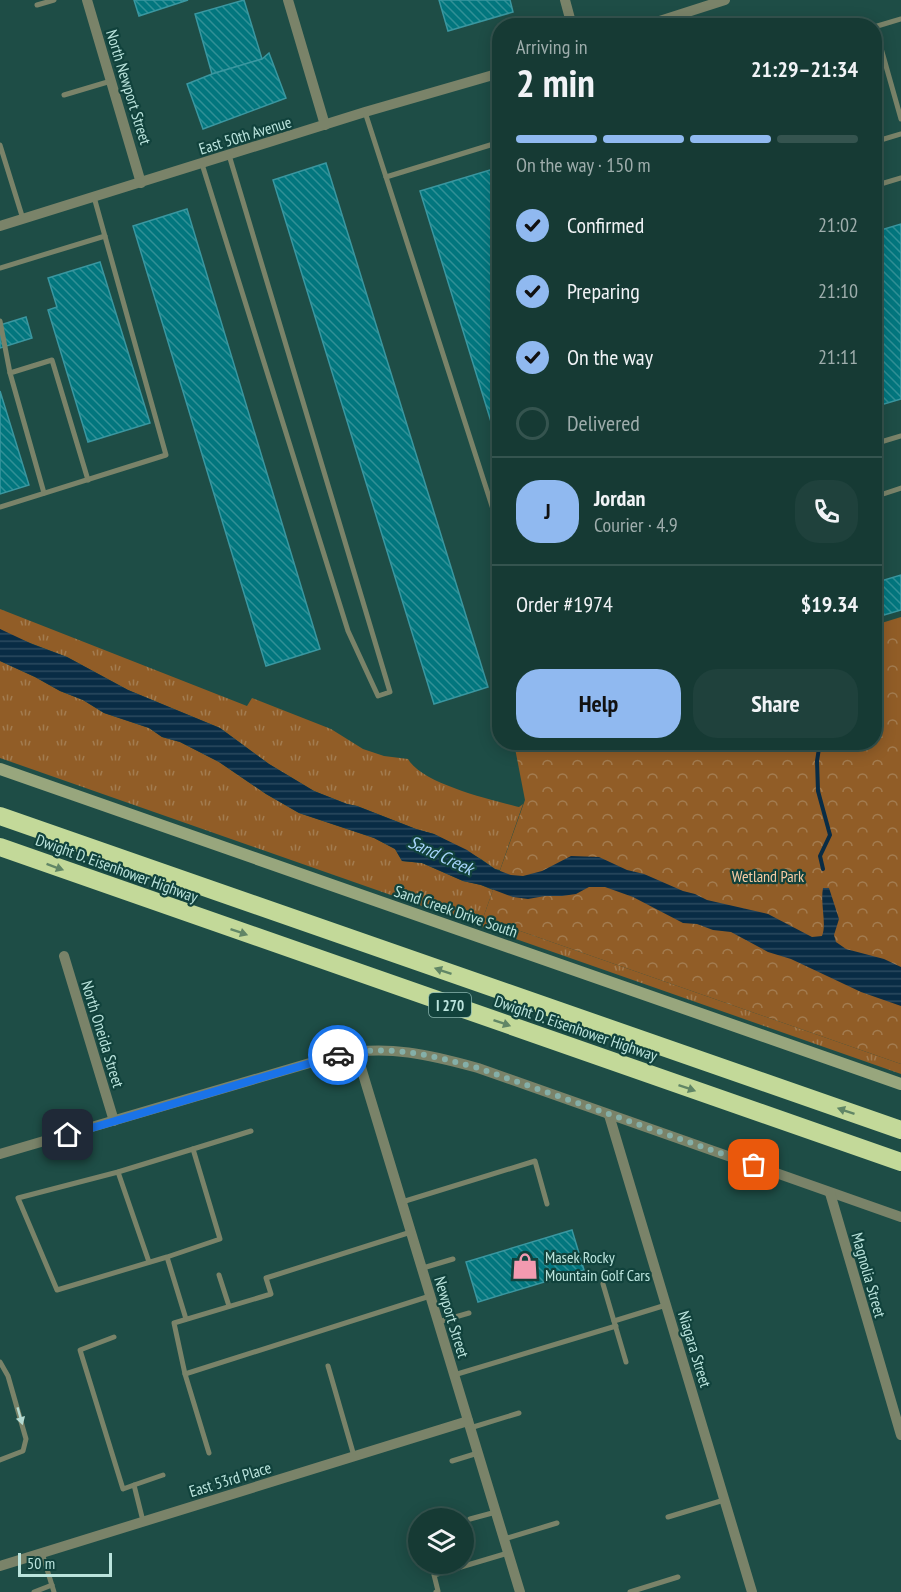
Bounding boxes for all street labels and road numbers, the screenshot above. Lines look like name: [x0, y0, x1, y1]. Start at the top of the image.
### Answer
street label: North Newport Street: [102, 27, 156, 147]
street label: East 50th Avenue: [196, 111, 294, 159]
street label: Dwight D. Eisenhower Highway: [33, 829, 201, 907]
street label: Sand Creek Drive South: [392, 881, 520, 941]
street label: North Oneida Street: [77, 978, 129, 1090]
street label: Dwight D. Eisenhower Highway: [492, 991, 660, 1065]
road number: I 270: [429, 993, 471, 1017]
street label: Magnolia Street: [847, 1230, 891, 1320]
street label: Newport Street: [430, 1274, 474, 1361]
street label: Niagara Street: [674, 1308, 716, 1390]
street label: East 53rd Place: [186, 1457, 274, 1501]

